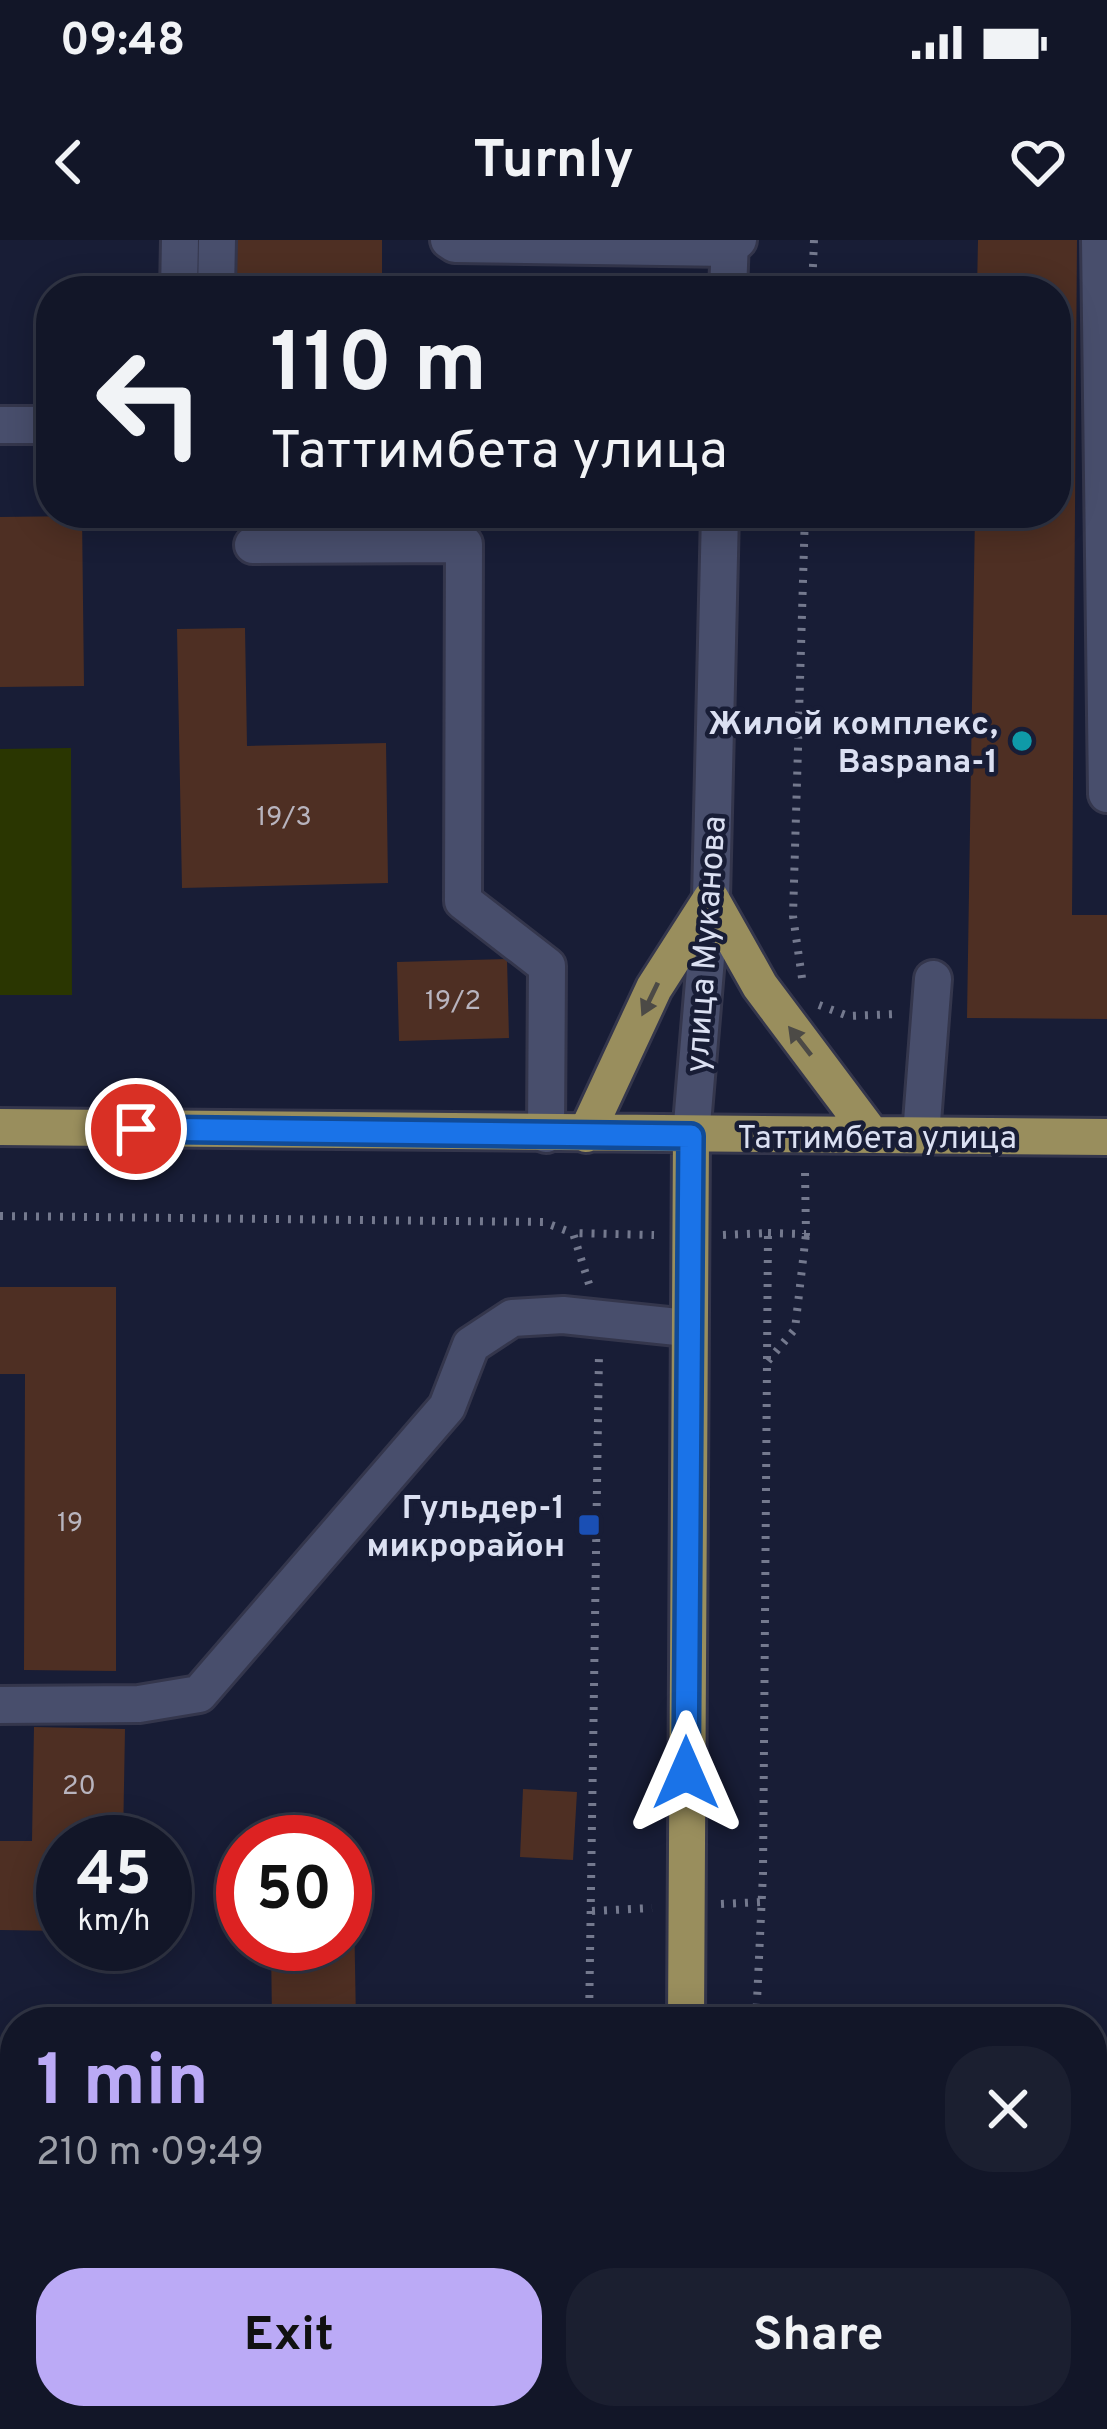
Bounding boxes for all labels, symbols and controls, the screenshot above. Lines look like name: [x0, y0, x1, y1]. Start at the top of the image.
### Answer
text: 09:48: [60, 14, 185, 71]
text: Turnly: [473, 128, 634, 197]
icon: back: [36, 129, 102, 195]
icon: heart: [1005, 129, 1071, 195]
text: 110 m: [270, 315, 487, 421]
icon: left: [72, 324, 228, 480]
text: Таттимбета улица: [270, 419, 728, 488]
place label: Жилой комплекс, Baspana-1: [708, 705, 998, 785]
marker: Жилой комплекс, Baspana-1: [1009, 728, 1035, 754]
house number: 19/3: [256, 801, 312, 835]
street label: улица Муканова: [678, 814, 738, 1074]
one-way arrow: [640, 981, 660, 1016]
house number: 19/2: [425, 985, 481, 1019]
one-way arrow: [788, 1026, 813, 1057]
pin: [85, 1078, 187, 1180]
icon: arrive: [103, 1096, 169, 1162]
street label: Таттимбета улица: [737, 1119, 1017, 1161]
place label: Гульдер-1 микрорайон: [367, 1489, 565, 1569]
house number: 19: [57, 1507, 83, 1541]
marker: Гульдер-1 микрорайон: [576, 1512, 602, 1538]
position arrow: [623, 1710, 749, 1836]
house number: 20: [62, 1770, 96, 1804]
speed limit sign: 50: [216, 1815, 372, 1971]
text: 45: [76, 1840, 152, 1916]
text: km/h: [78, 1904, 150, 1941]
text: 1 min: [36, 2039, 209, 2131]
button: close: [945, 2046, 1071, 2172]
text: 210 m · 09:49: [36, 2130, 264, 2179]
button: Exit: [36, 2268, 542, 2406]
button: Share: [566, 2268, 1071, 2406]

